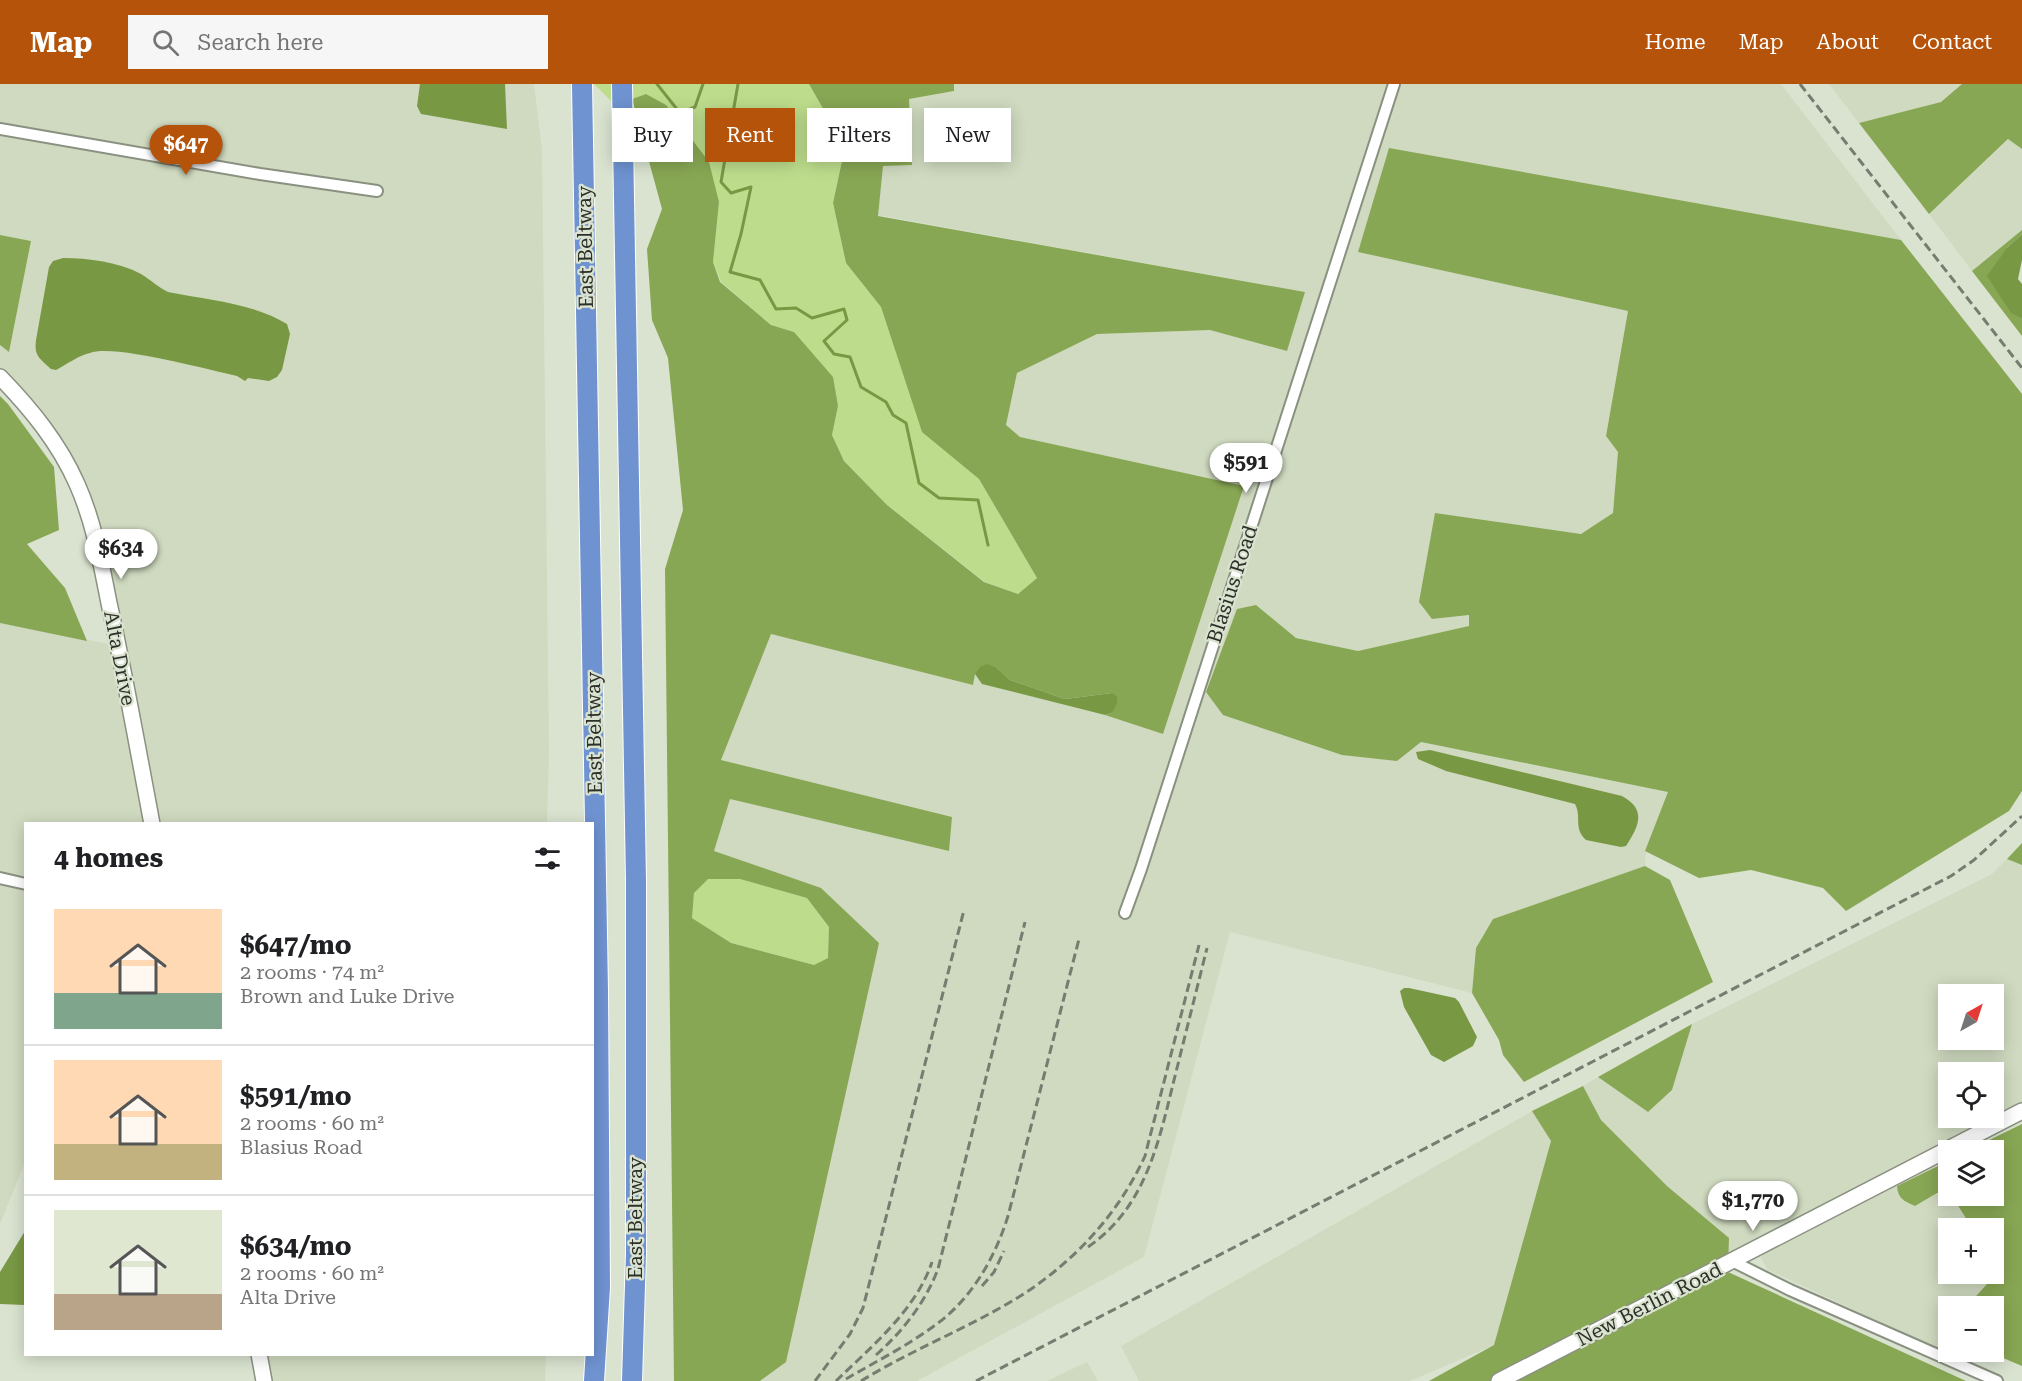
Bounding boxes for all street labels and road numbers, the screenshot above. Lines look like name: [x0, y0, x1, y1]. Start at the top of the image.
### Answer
street label: East Beltway: [572, 185, 598, 308]
street label: Blasius Road: [1202, 522, 1262, 646]
street label: Alta Drive: [99, 609, 141, 707]
street label: East Beltway: [581, 671, 607, 794]
street label: East Beltway: [623, 1157, 647, 1279]
street label: New Berlin Road: [1572, 1257, 1726, 1351]

